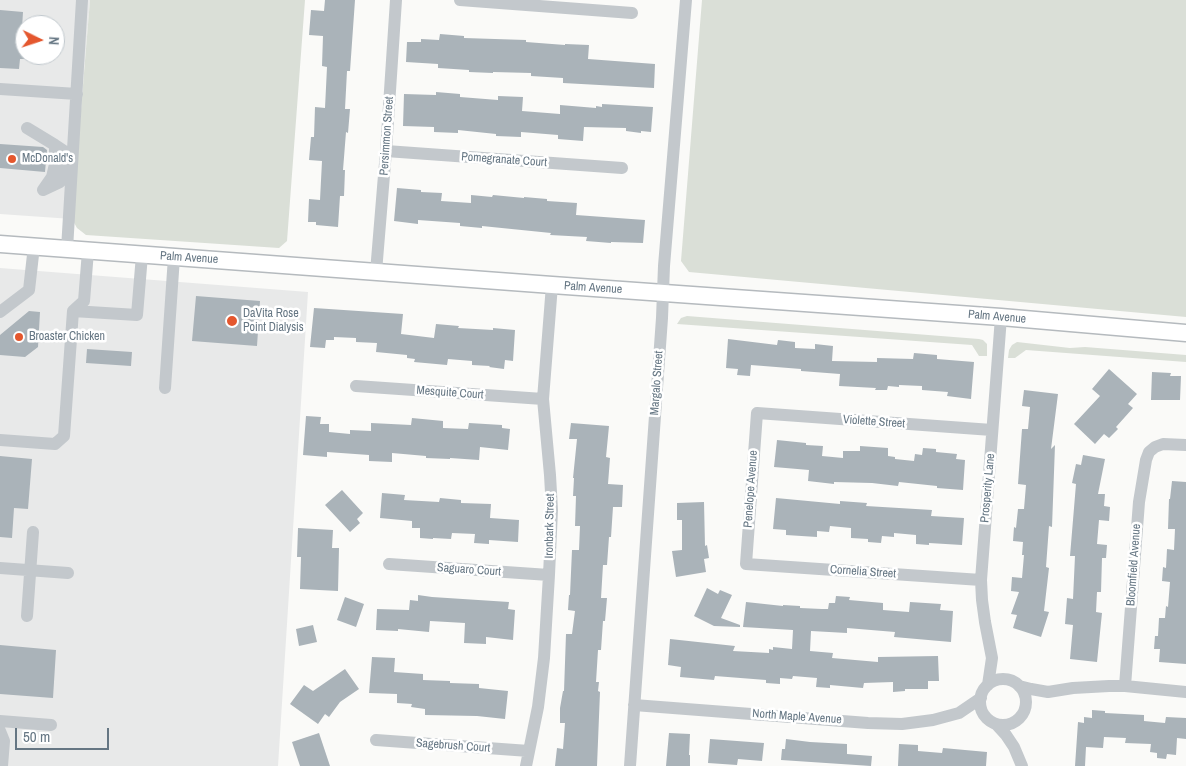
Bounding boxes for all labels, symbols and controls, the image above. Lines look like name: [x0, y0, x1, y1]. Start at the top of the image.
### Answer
north arrow: [15, 15, 65, 65]
text: N: [45, 36, 63, 46]
street label: Persimmon Street: [377, 96, 397, 176]
street label: Pomegranate Court: [461, 150, 547, 170]
place label: McDonald's: [22, 152, 73, 166]
marker: McDonald's: [6, 153, 18, 165]
street label: Palm Avenue: [159, 249, 219, 267]
street label: Palm Avenue: [563, 279, 623, 297]
place label: DaVita Rose Point Dialysis: [243, 307, 304, 335]
street label: Palm Avenue: [967, 307, 1027, 327]
marker: DaVita Rose Point Dialysis: [225, 314, 239, 328]
place label: Broaster Chicken: [29, 330, 105, 344]
marker: Broaster Chicken: [13, 331, 25, 343]
street label: Margalo Street: [648, 350, 666, 416]
street label: Mesquite Court: [416, 383, 484, 403]
street label: Violette Street: [842, 413, 906, 431]
street label: Penelope Avenue: [741, 450, 761, 528]
street label: Prosperity Lane: [978, 453, 998, 523]
street label: Ironbark Street: [542, 493, 558, 559]
street label: Bloomfield Avenue: [1124, 523, 1144, 607]
street label: Saguaro Court: [437, 561, 501, 579]
street label: Cornelia Street: [829, 563, 897, 581]
street label: North Maple Avenue: [752, 707, 842, 727]
scale bar: [18, 718, 111, 750]
text: 50 m: [23, 726, 50, 747]
street label: Sagebrush Court: [415, 736, 491, 756]

